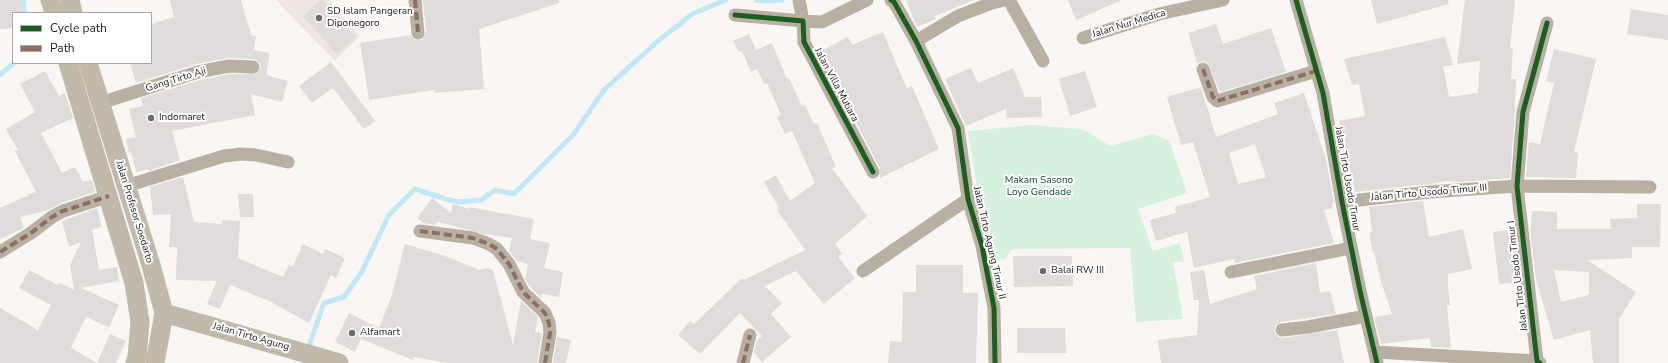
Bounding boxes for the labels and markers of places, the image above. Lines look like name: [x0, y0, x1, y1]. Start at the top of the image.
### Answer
place label: SD Islam Pangeran Diponegoro: [327, 6, 413, 30]
marker: SD Islam Pangeran Diponegoro: [314, 13, 324, 23]
place label: Indomaret: [159, 112, 205, 124]
marker: Indomaret: [146, 113, 156, 123]
place label: Balai RW III: [1051, 265, 1104, 277]
marker: Balai RW III: [1038, 266, 1048, 276]
place label: Alfamart: [360, 327, 400, 339]
marker: Alfamart: [347, 328, 357, 338]

